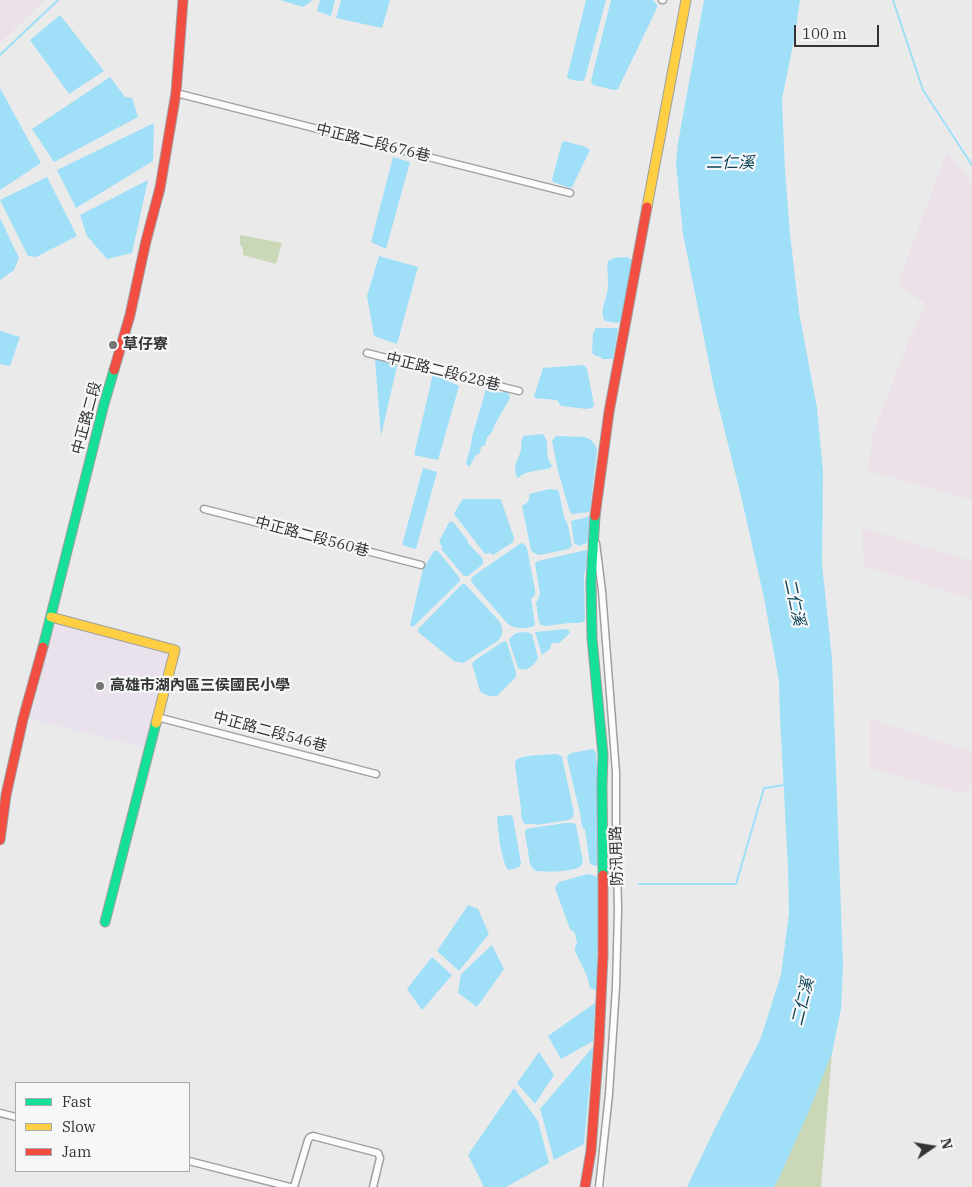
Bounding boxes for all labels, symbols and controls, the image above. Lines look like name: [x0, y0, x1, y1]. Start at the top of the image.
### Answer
scale bar: [797, 15, 882, 47]
text: 100 m: [802, 24, 847, 43]
street label: 中正路二段676巷: [314, 120, 432, 166]
water label: 二仁溪: [706, 153, 754, 173]
place label: 草仔寮: [123, 336, 168, 354]
marker: 草仔寮: [107, 339, 119, 351]
street label: 中正路二段628巷: [384, 349, 502, 395]
street label: 中正路二段: [69, 379, 105, 457]
street label: 中正路二段560巷: [253, 513, 371, 561]
water label: 二仁溪: [780, 577, 808, 627]
place label: 高雄市湖內區三侯國民小學: [110, 677, 290, 695]
marker: 高雄市湖內區三侯國民小學: [94, 680, 106, 692]
street label: 中正路二段546巷: [211, 708, 329, 756]
street label: 防汛用路: [607, 826, 627, 886]
water label: 二仁溪: [788, 976, 818, 1028]
legend: [15, 1082, 190, 1172]
text: Fast: [62, 1092, 92, 1111]
text: Slow: [62, 1117, 95, 1136]
north arrow: [907, 1122, 957, 1172]
text: N: [937, 1136, 957, 1151]
text: Jam: [62, 1142, 91, 1161]

